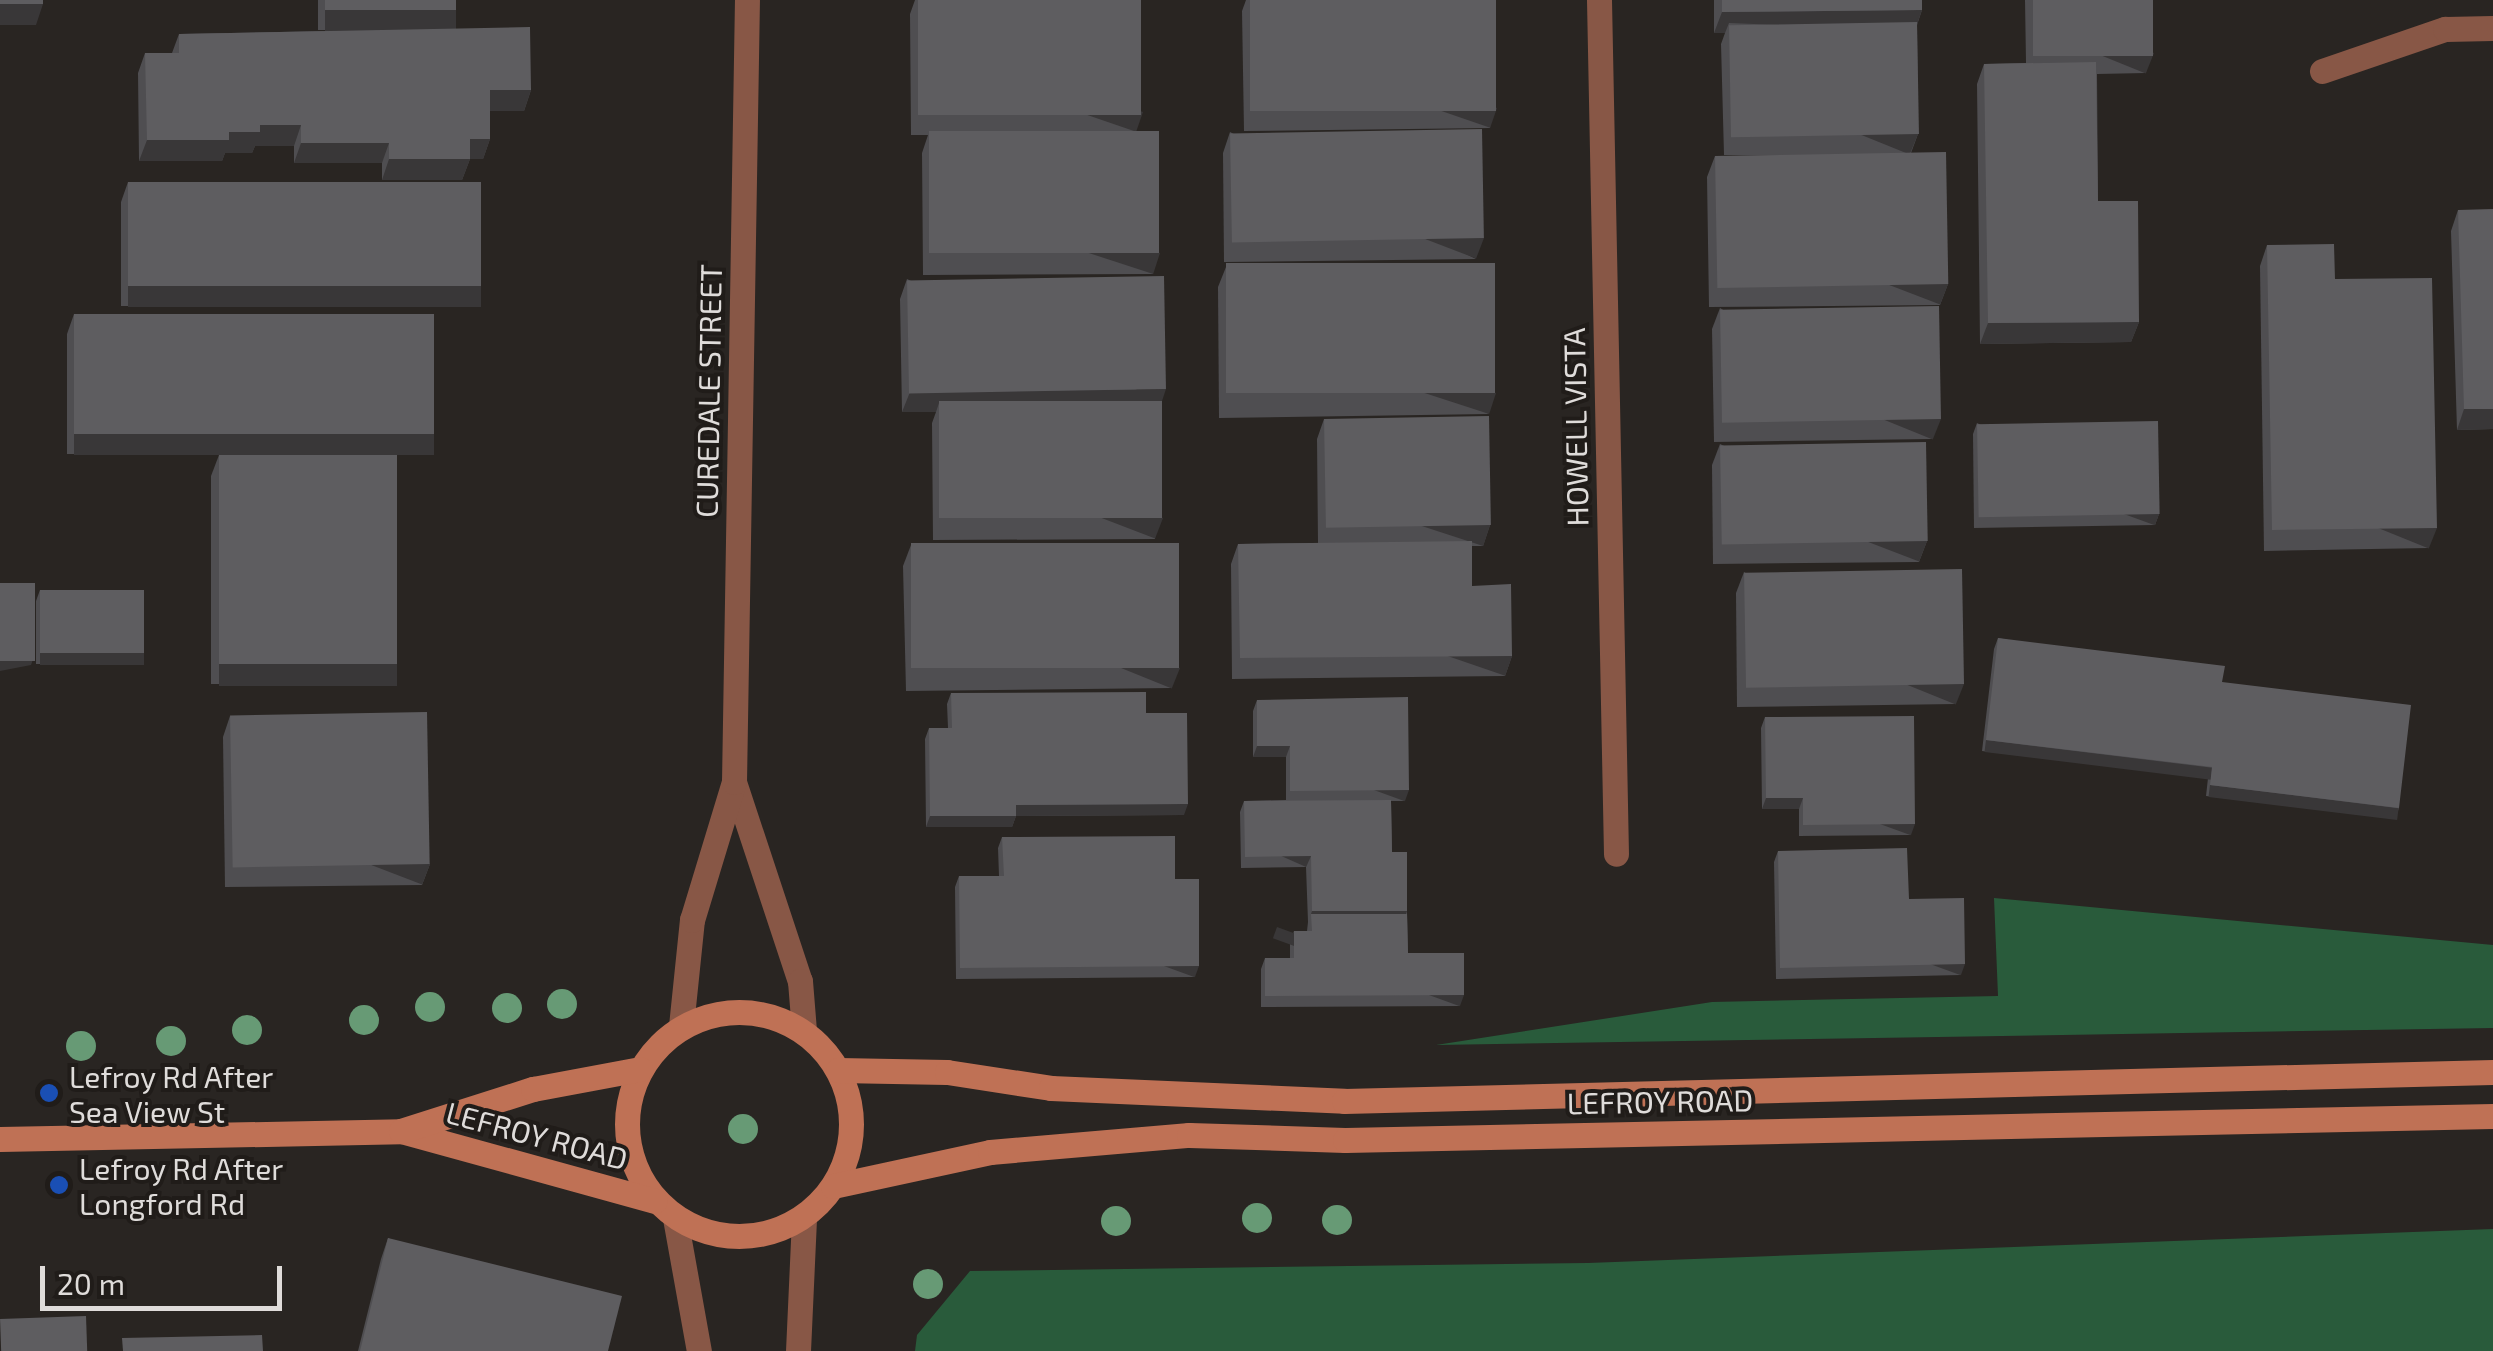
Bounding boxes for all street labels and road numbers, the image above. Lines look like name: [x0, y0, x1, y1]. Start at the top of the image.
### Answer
street label: CUREDALE STREET: [688, 264, 728, 518]
street label: HOWELL VISTA: [1555, 327, 1595, 527]
street label: LEFROY ROAD: [1566, 1081, 1754, 1121]
street label: LEFROY ROAD: [442, 1093, 632, 1177]

